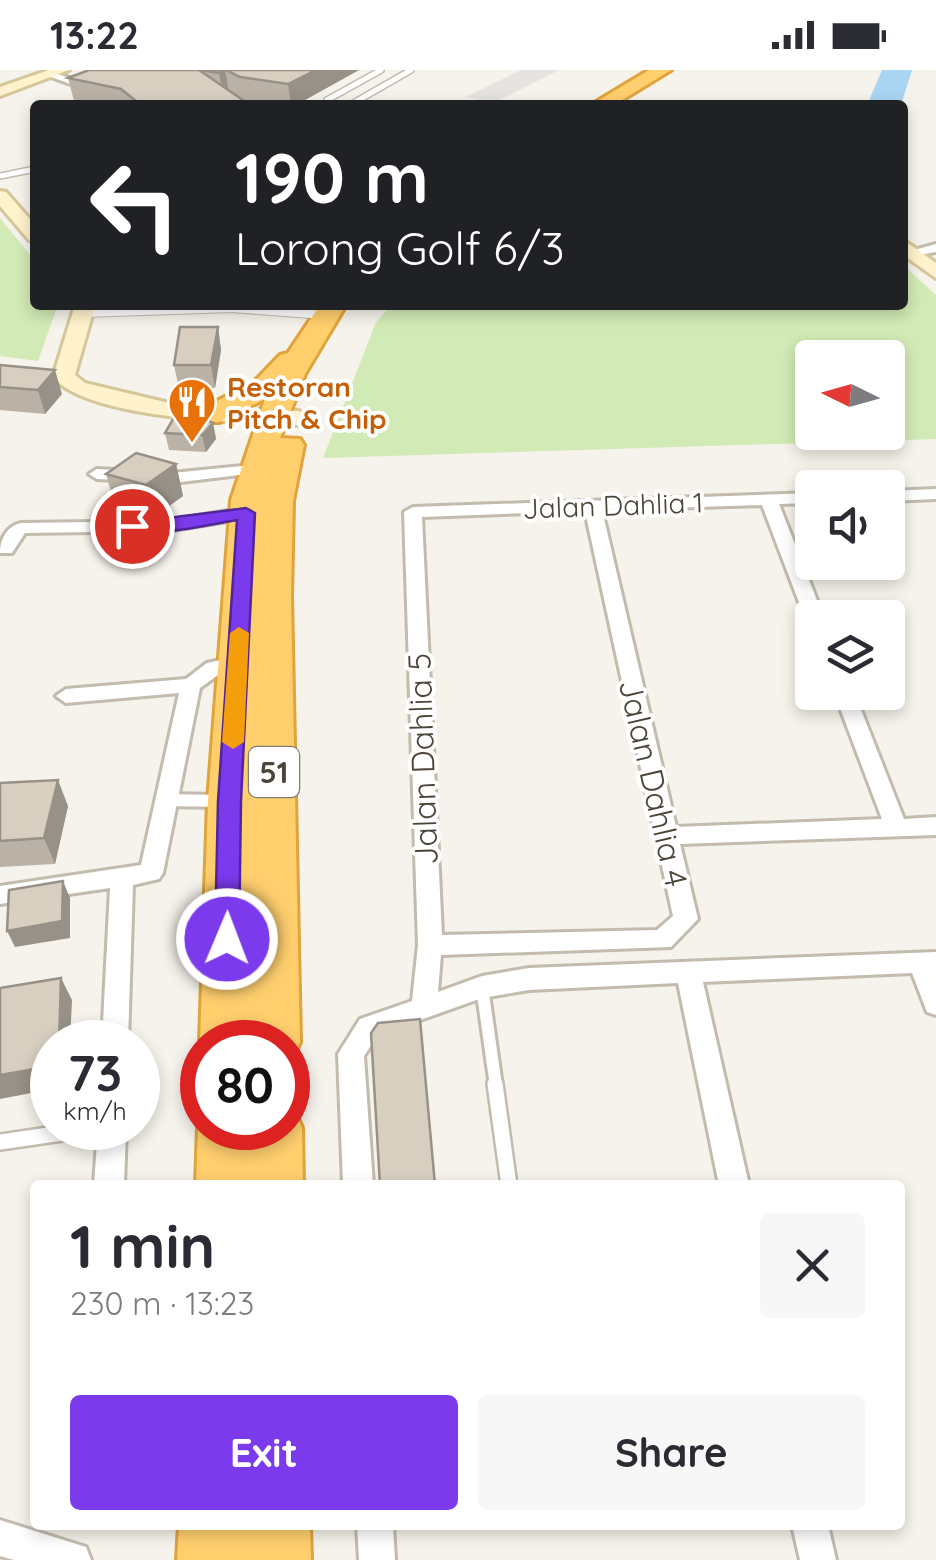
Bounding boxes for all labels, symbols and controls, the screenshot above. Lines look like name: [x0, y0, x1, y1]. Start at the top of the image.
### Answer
text: 13:22: [50, 11, 139, 59]
text: 190 m: [235, 133, 429, 221]
icon: left: [70, 140, 200, 270]
text: Lorong Golf 6/3: [235, 220, 565, 276]
north arrow: [795, 340, 905, 450]
map controls: [795, 340, 905, 710]
place label: Restoran Pitch & Chip: [227, 369, 386, 436]
restaurant icon: Restoran Pitch & Chip: [166, 376, 218, 444]
button: sound: [795, 470, 905, 580]
pin: [90, 484, 175, 569]
street label: Jalan Dahlia 1: [522, 484, 704, 526]
icon: arrive: [105, 499, 160, 554]
button: layers: [795, 600, 905, 710]
street label: Jalan Dahlia 5: [398, 652, 446, 866]
street label: Jalan Dahlia 4: [611, 675, 697, 891]
road number: 51: [249, 747, 299, 797]
position arrow: [175, 887, 279, 991]
speed limit sign: 80: [180, 1020, 310, 1150]
text: 73: [68, 1041, 122, 1104]
text: km/h: [63, 1095, 127, 1126]
text: 1 min: [70, 1208, 215, 1283]
button: close: [760, 1213, 865, 1318]
text: 230 m · 13:23: [70, 1283, 254, 1323]
button: Exit: [70, 1395, 458, 1510]
button: Share: [478, 1395, 865, 1510]

